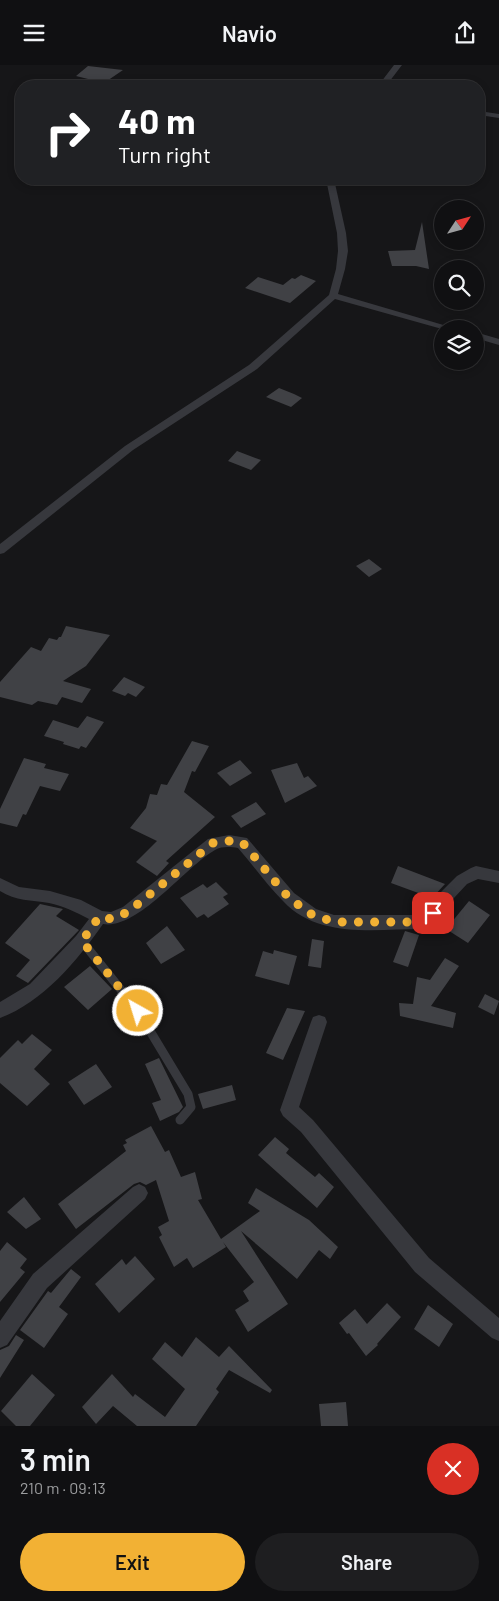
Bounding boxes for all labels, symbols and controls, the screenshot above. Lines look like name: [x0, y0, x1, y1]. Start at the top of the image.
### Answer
icon: menu: [20, 19, 48, 47]
icon: share: [451, 19, 479, 47]
text: Navio: [222, 20, 277, 46]
text: 40 m: [118, 99, 195, 141]
icon: right: [35, 100, 100, 165]
text: Turn right: [118, 141, 211, 167]
north arrow: [434, 200, 484, 250]
map controls: [434, 200, 484, 370]
button: search: [434, 260, 484, 310]
button: layers: [434, 320, 484, 370]
pin: [412, 892, 454, 934]
icon: arrive: [419, 899, 447, 927]
position arrow: [111, 984, 163, 1036]
text: 3 min: [20, 1441, 91, 1477]
button: close: [427, 1443, 479, 1495]
text: 210 m · 09:13: [20, 1478, 106, 1497]
button: Exit: [20, 1533, 245, 1591]
button: Share: [255, 1533, 479, 1591]

